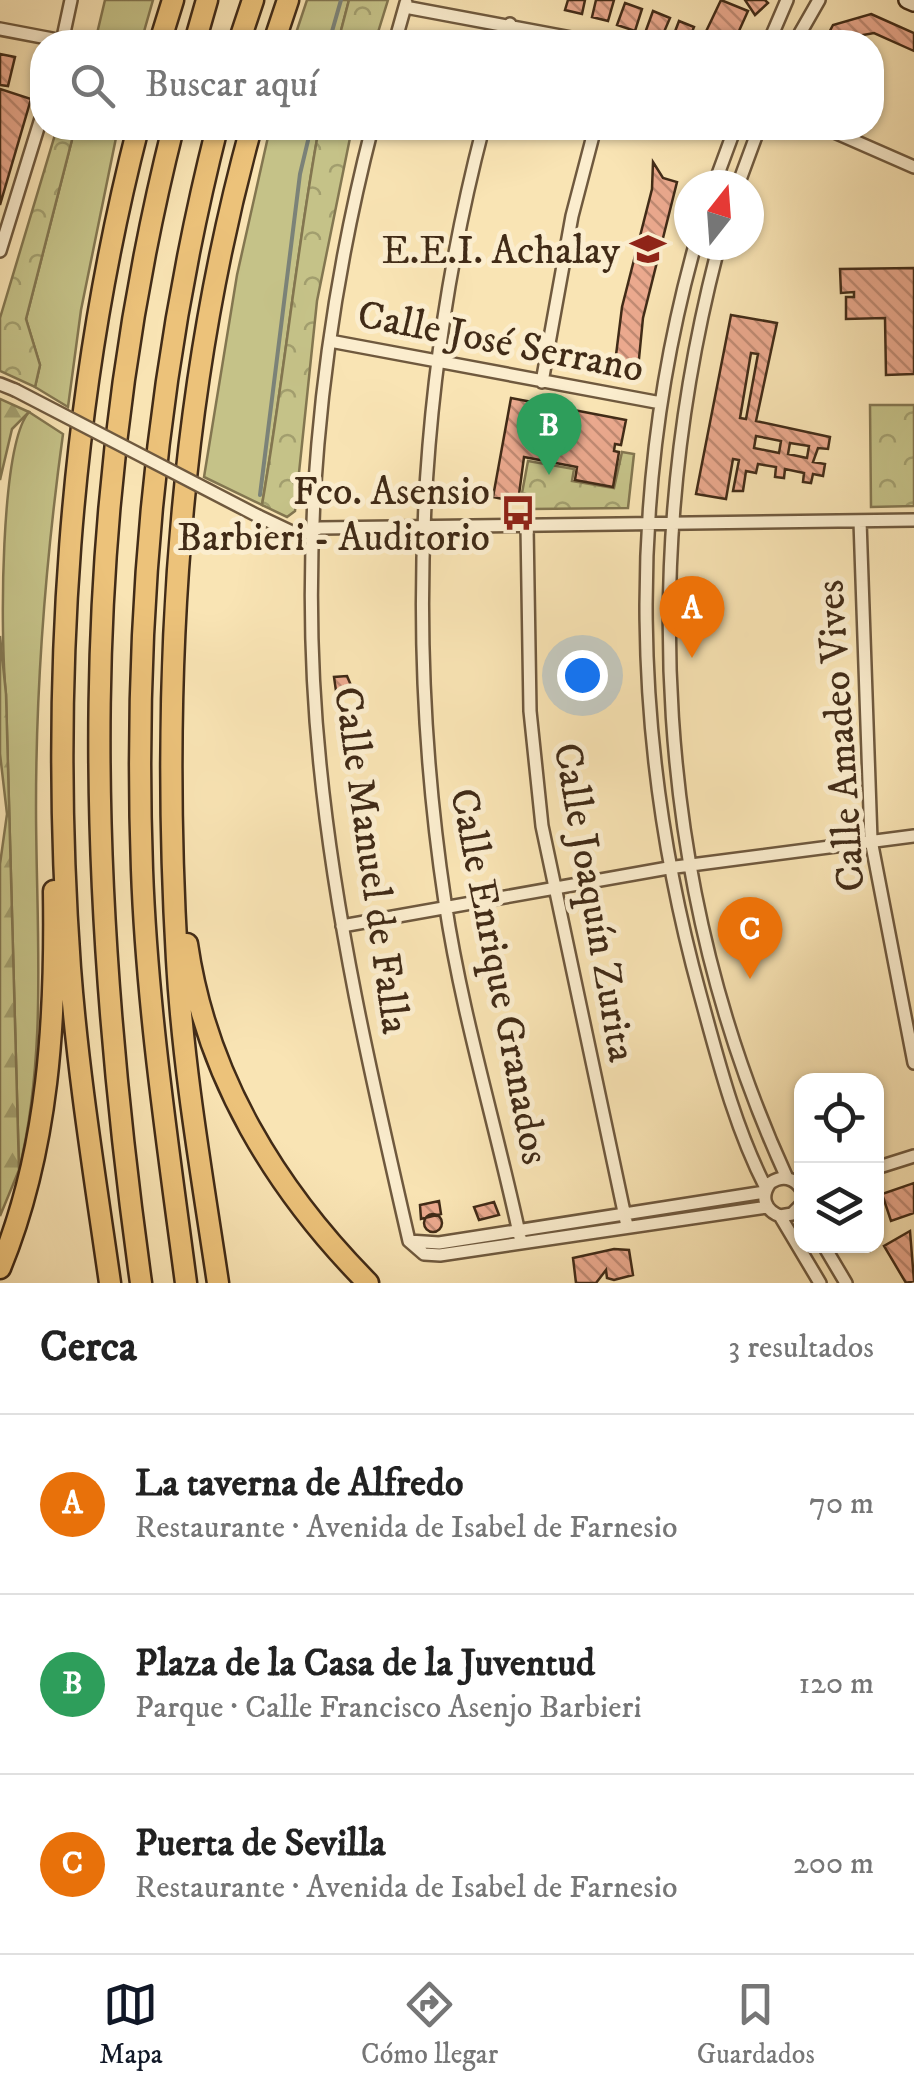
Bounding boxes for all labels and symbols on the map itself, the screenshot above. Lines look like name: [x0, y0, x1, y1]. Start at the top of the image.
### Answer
north arrow: [674, 170, 764, 260]
place label: E.E.I. Achalay: [381, 227, 621, 277]
school or university icon: E.E.I. Achalay: [629, 230, 667, 268]
street label: Calle José Serrano: [353, 291, 648, 395]
pin: B: [516, 392, 582, 475]
place label: Fco. Asensio Barbieri - Auditorio: [177, 468, 490, 564]
bus stop icon: Fco. Asensio Barbieri - Auditorio: [499, 494, 537, 532]
pin: A: [660, 576, 724, 658]
street label: Calle Amadeo Vives: [806, 578, 878, 893]
your location: [557, 650, 608, 701]
street label: Calle Manuel de Falla: [321, 684, 419, 1037]
street label: Calle Joaquín Zurita: [540, 739, 646, 1066]
street label: Calle Enrique Granados: [437, 784, 559, 1169]
pin: C: [718, 896, 782, 979]

